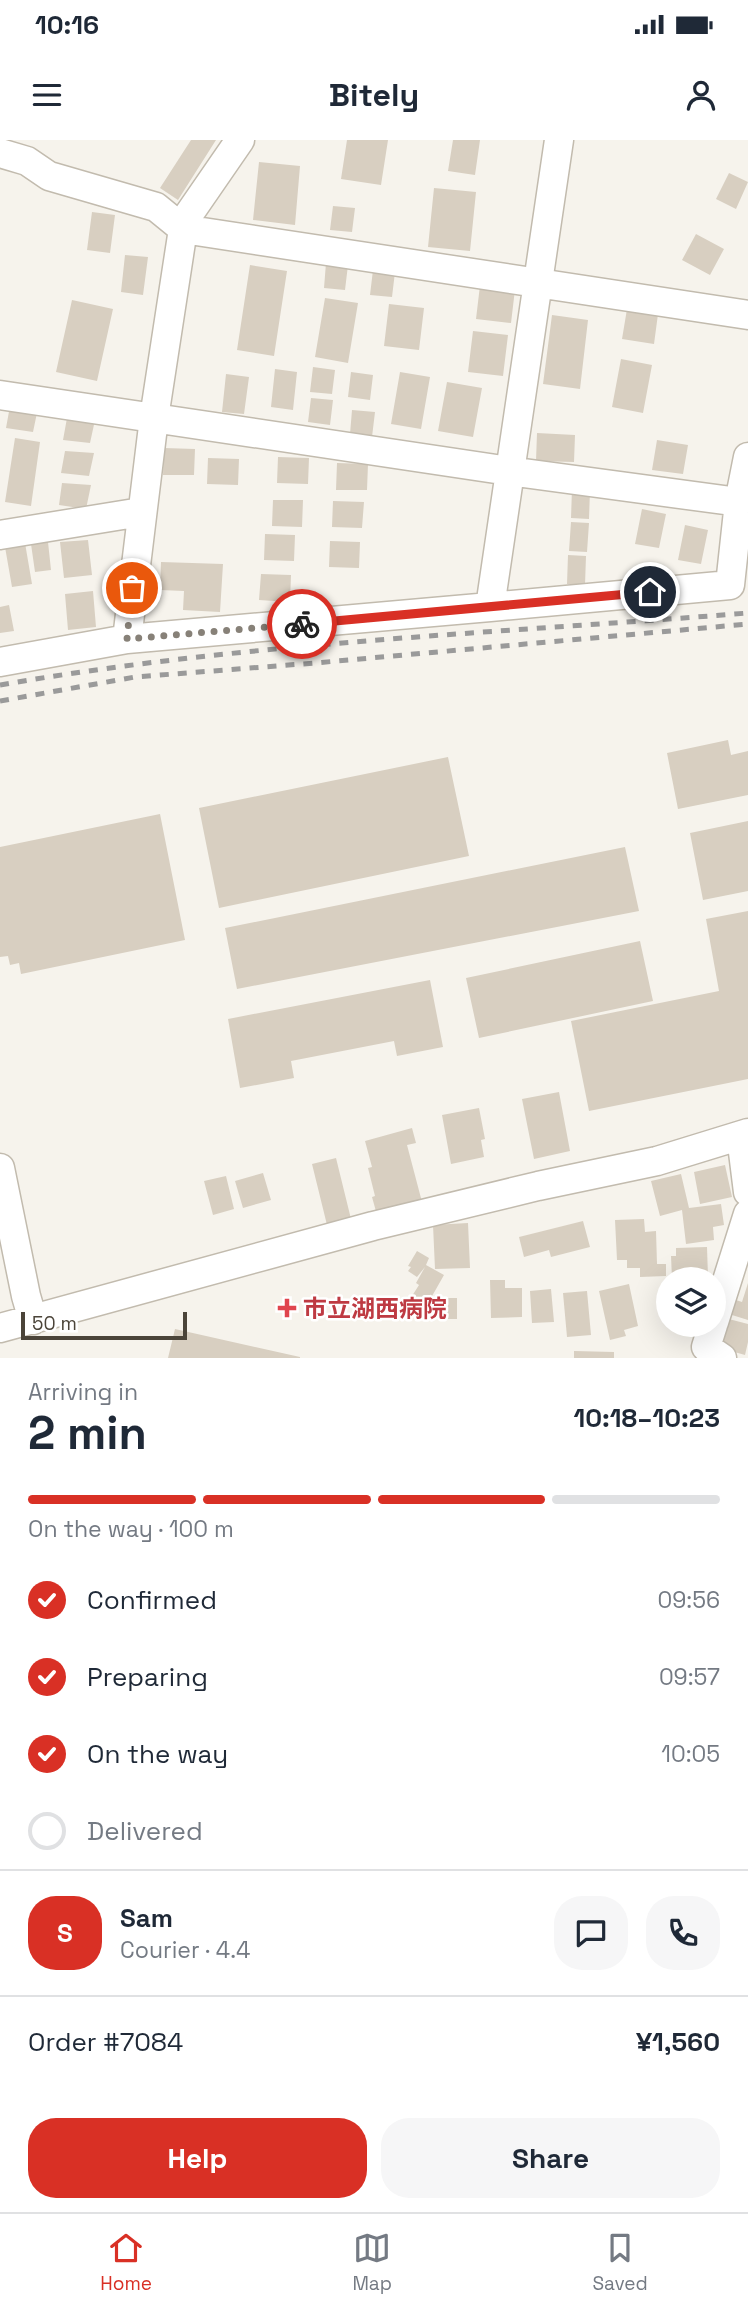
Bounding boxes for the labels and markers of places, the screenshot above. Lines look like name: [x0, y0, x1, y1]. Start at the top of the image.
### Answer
pin: [102, 558, 162, 618]
pin: [620, 562, 680, 622]
place label: 市立湖西病院: [303, 1293, 447, 1324]
marker: 市立湖西病院: [277, 1298, 297, 1318]

